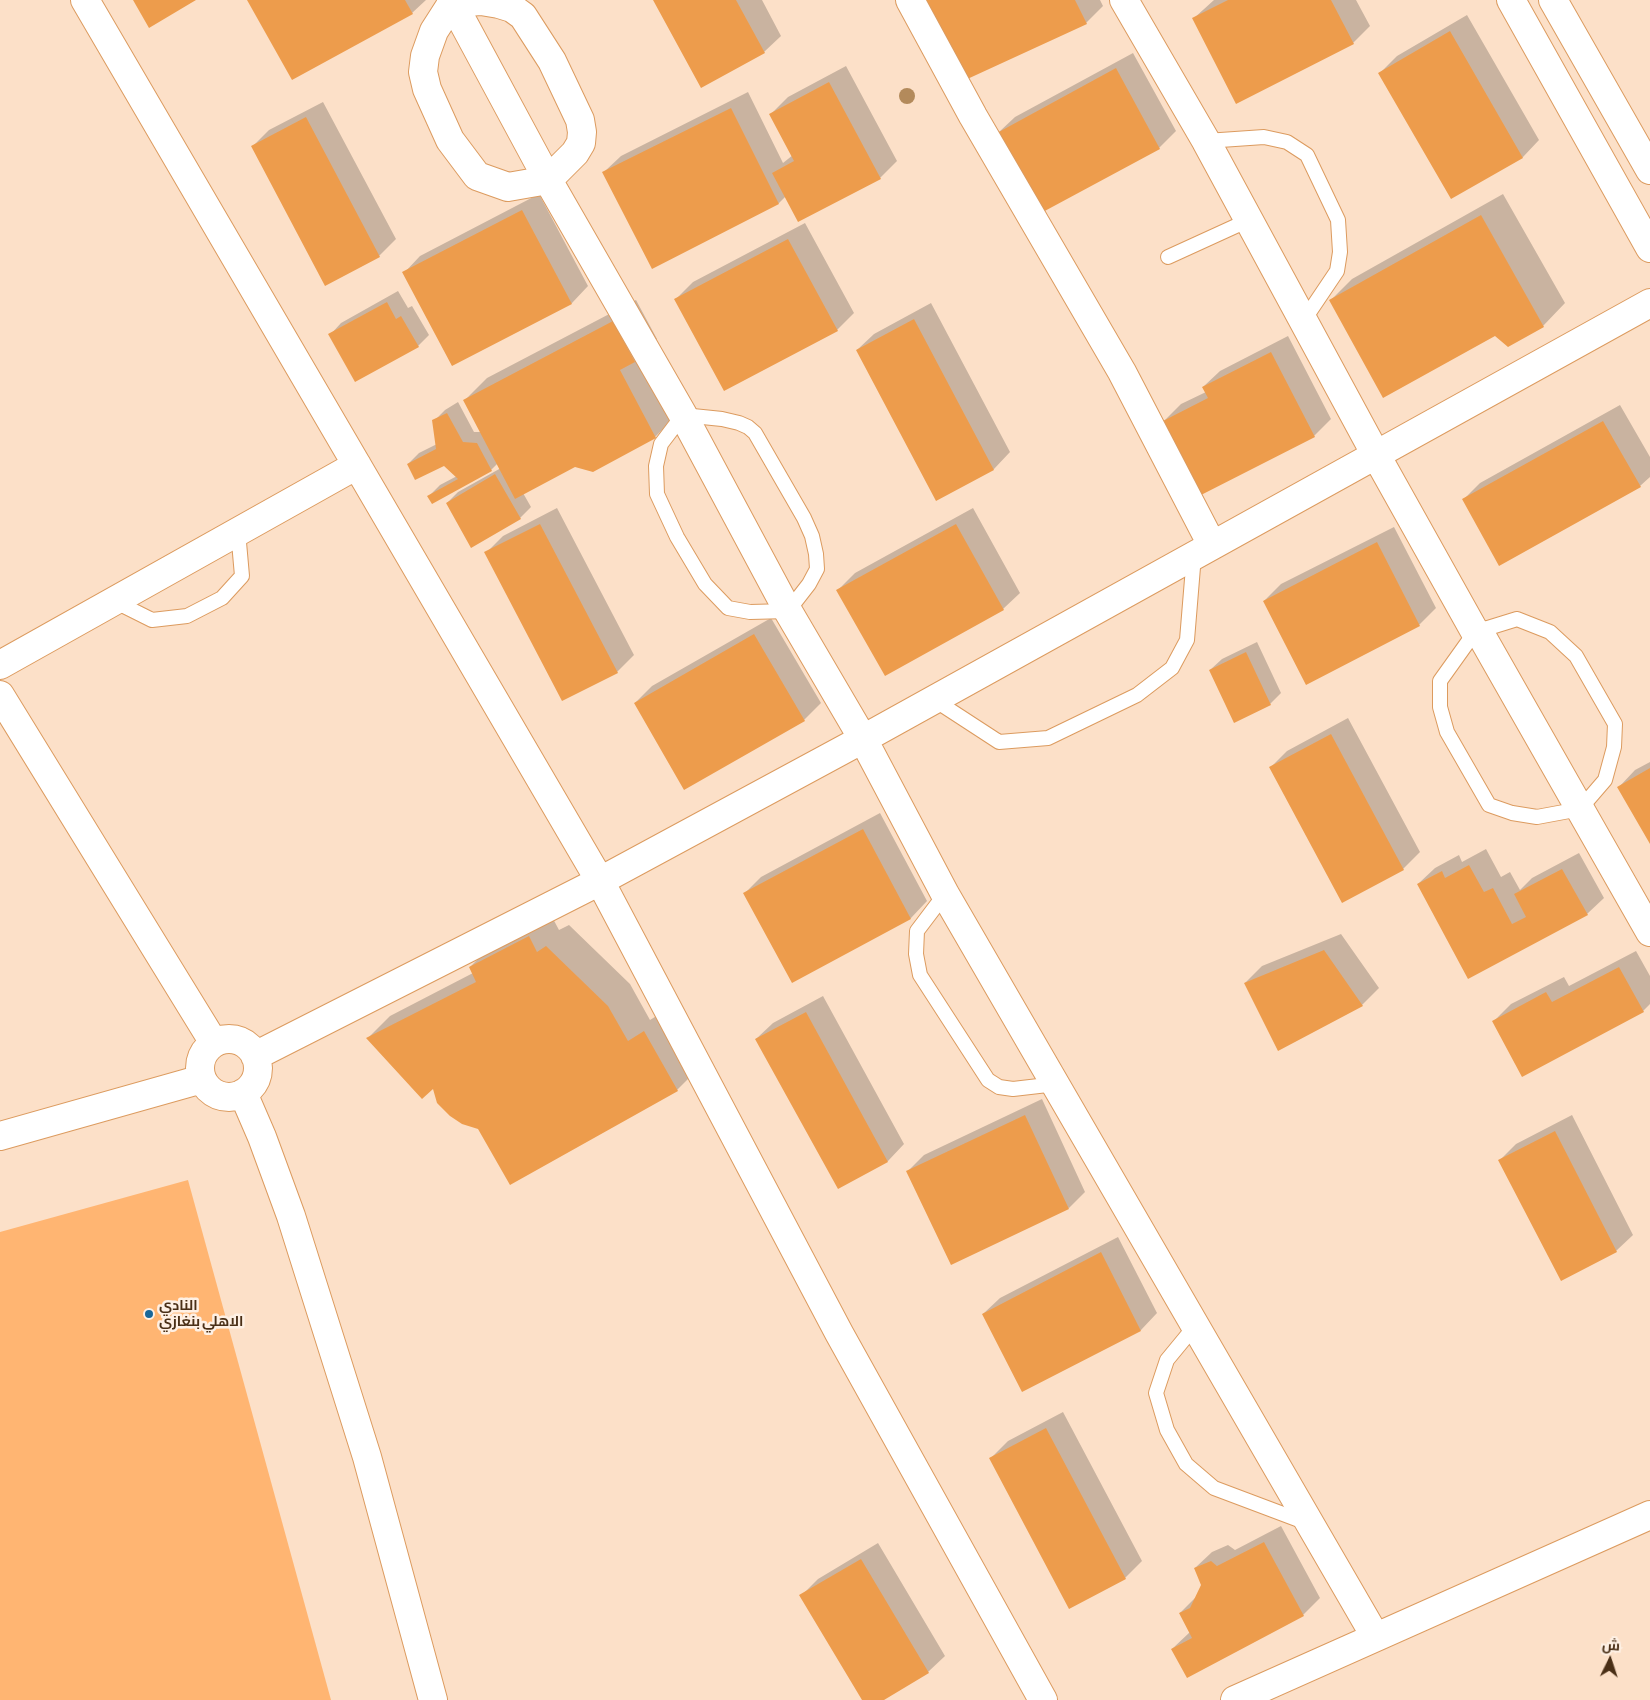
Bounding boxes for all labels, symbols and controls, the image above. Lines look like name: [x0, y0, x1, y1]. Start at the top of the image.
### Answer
place label: النادي الاهلي بنغازي: [159, 1298, 243, 1330]
marker: النادي الاهلي بنغازي: [143, 1308, 155, 1320]
north arrow: [1585, 1635, 1635, 1685]
text: ش: [1602, 1636, 1621, 1654]

